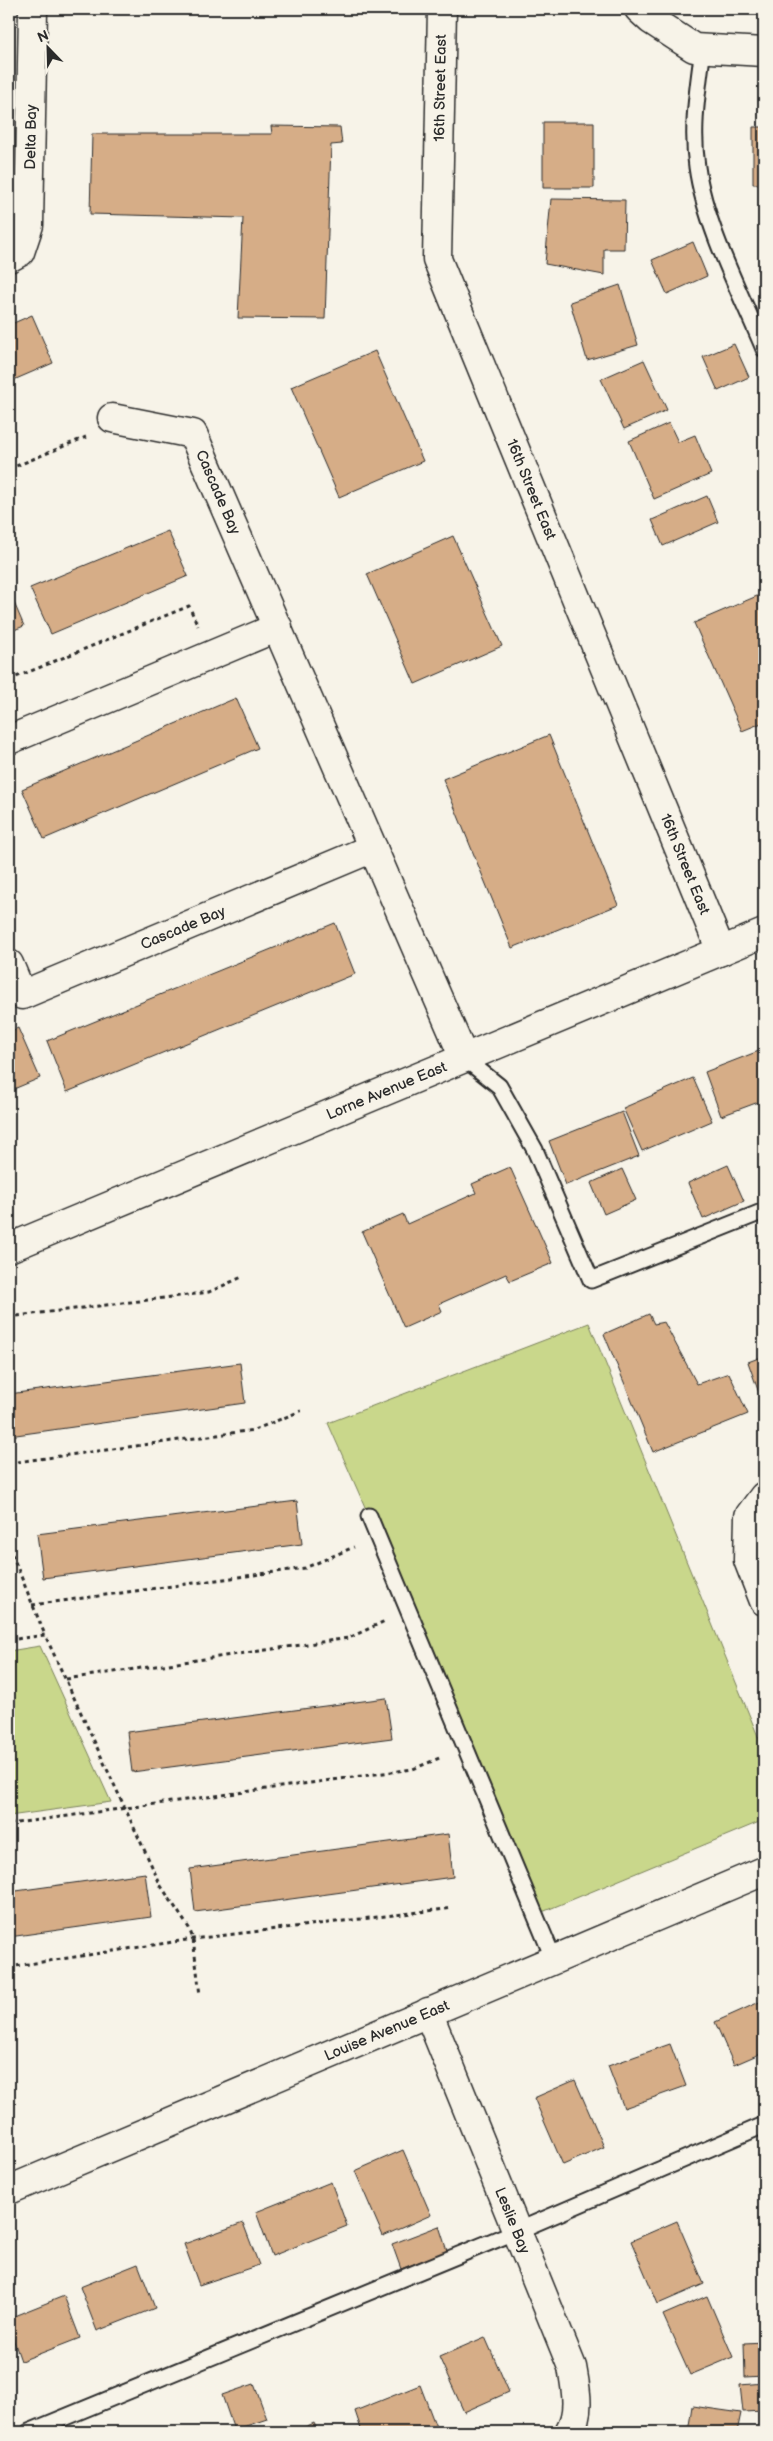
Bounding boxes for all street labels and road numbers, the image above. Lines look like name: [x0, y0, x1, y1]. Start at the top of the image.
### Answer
street label: 16th Street East: [430, 34, 451, 142]
street label: Delta Bay: [21, 104, 41, 170]
street label: 16th Street East: [502, 436, 560, 543]
street label: Cascade Bay: [191, 447, 245, 538]
street label: 16th Street East: [656, 811, 714, 918]
street label: Cascade Bay: [138, 902, 229, 954]
street label: Lorne Avenue East: [324, 1057, 450, 1124]
street label: Louise Avenue East: [322, 1996, 453, 2066]
street label: Leslie Bay: [490, 2185, 534, 2257]

